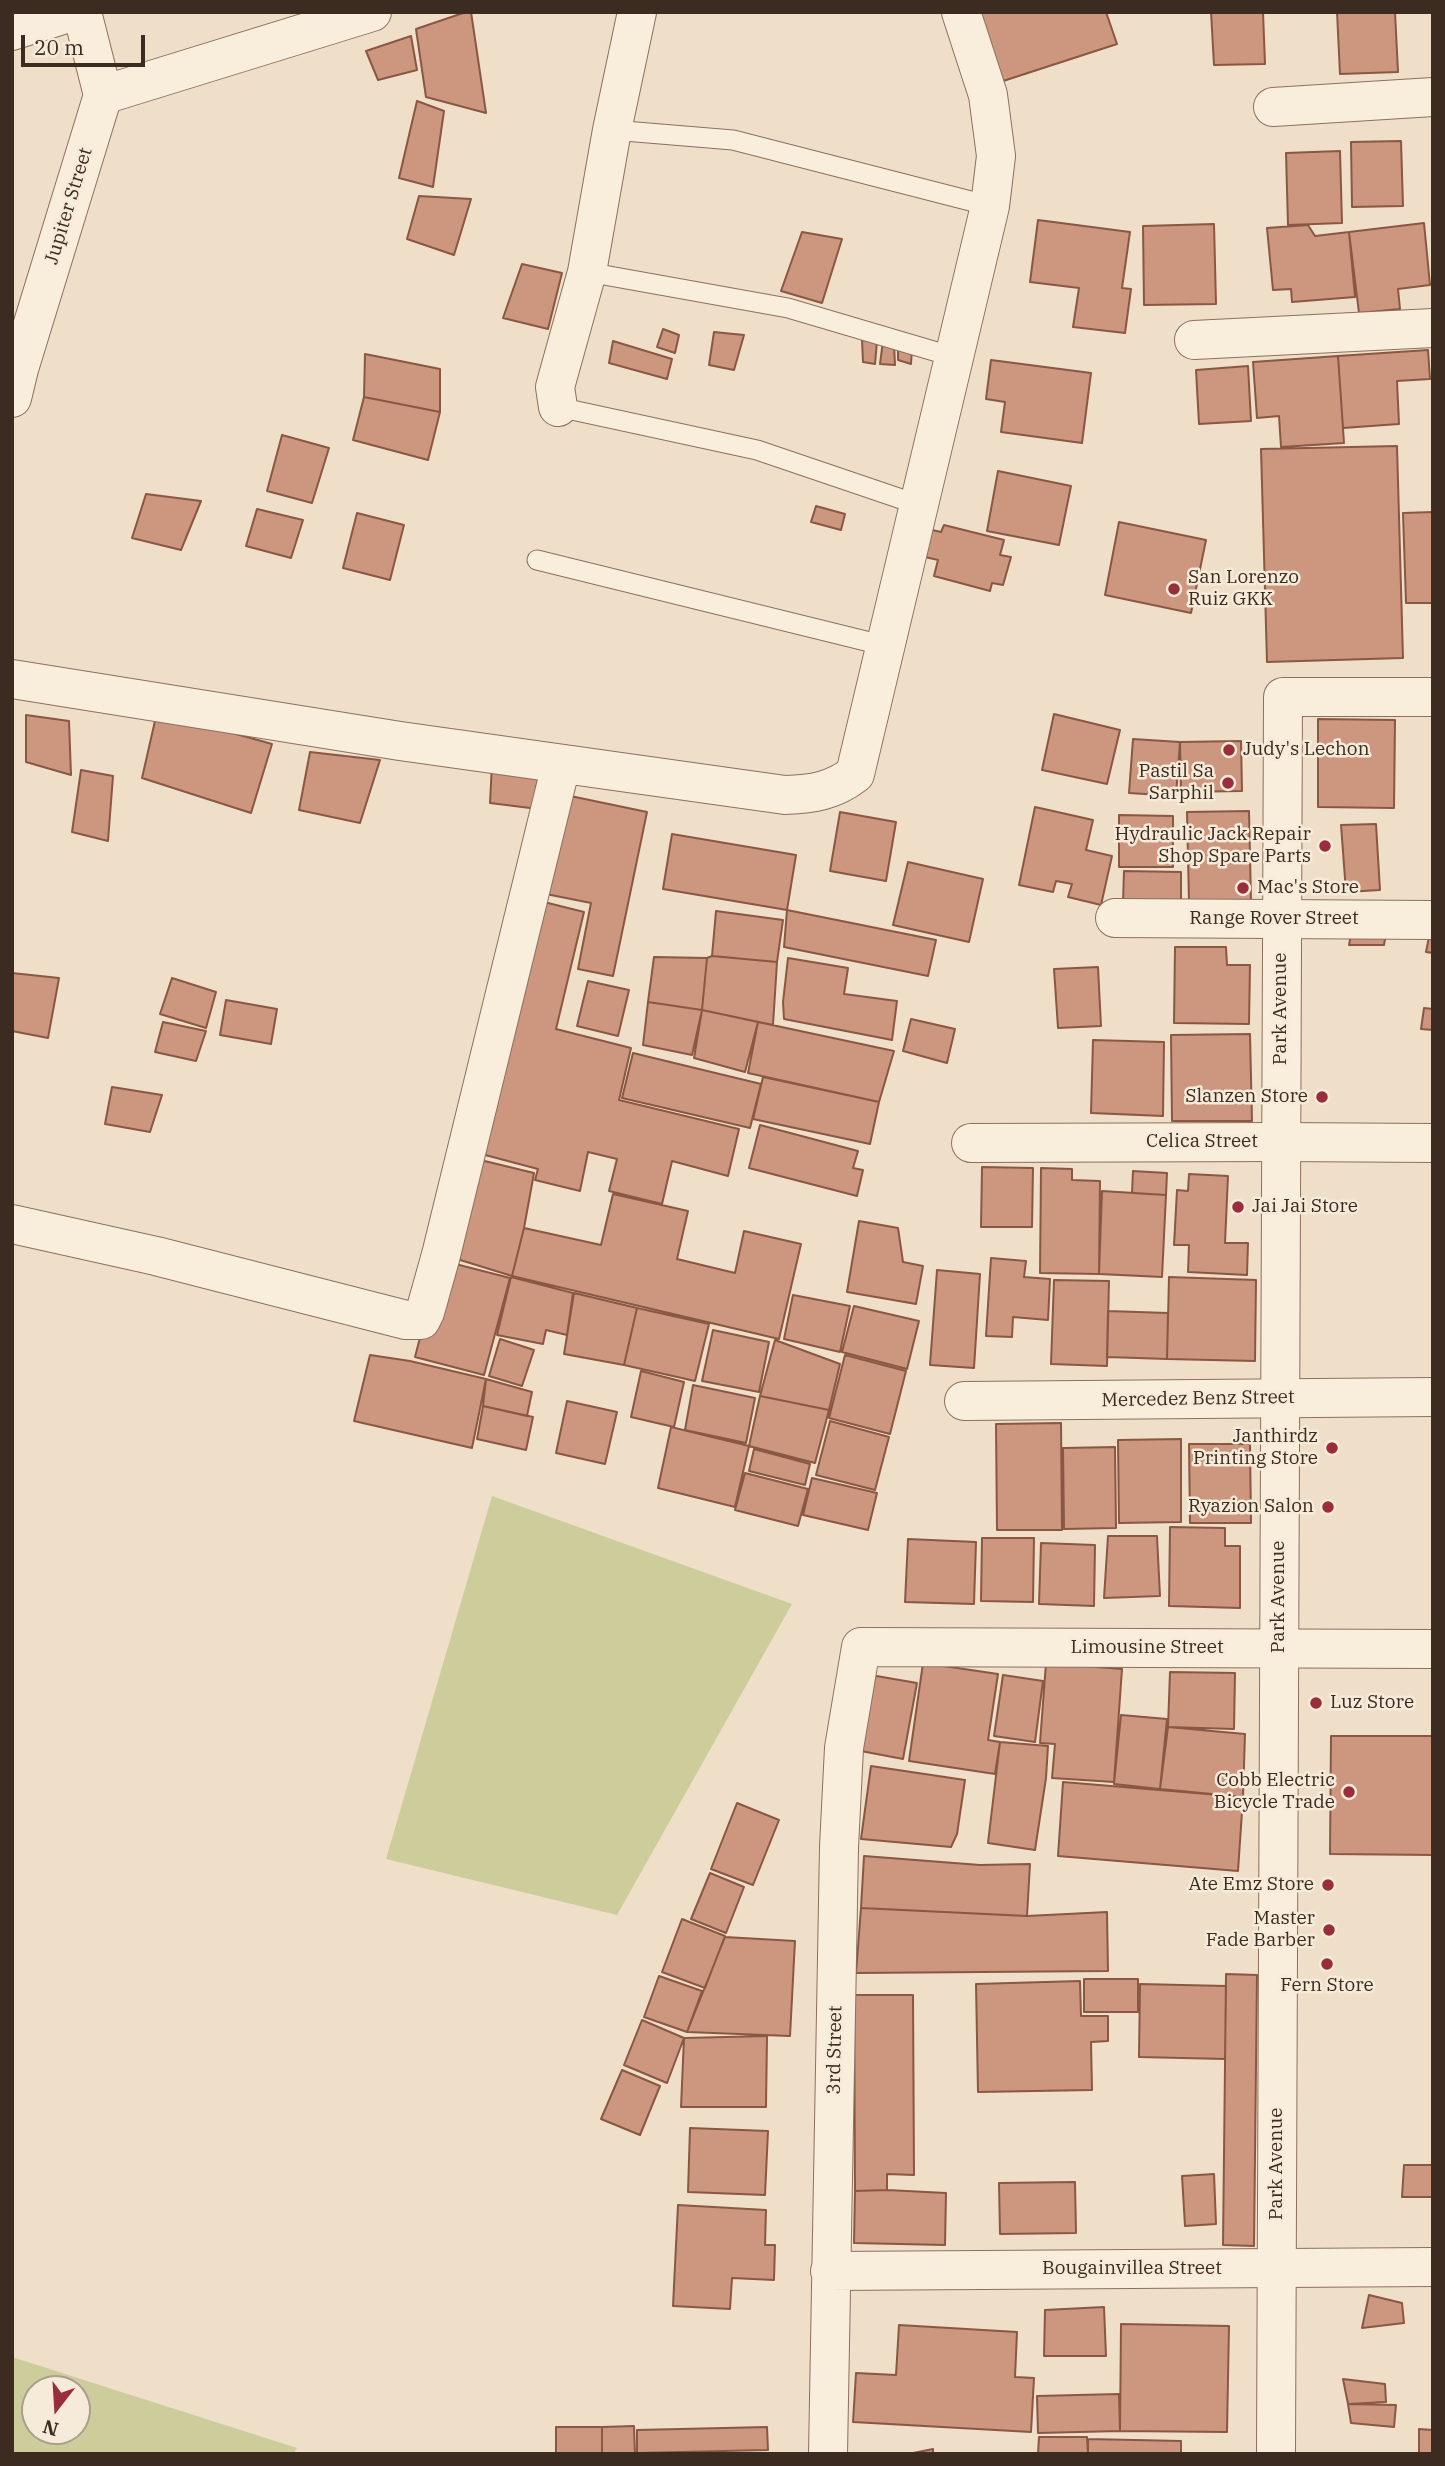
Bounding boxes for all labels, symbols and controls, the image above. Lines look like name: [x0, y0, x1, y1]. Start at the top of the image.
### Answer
scale bar: [24, 21, 149, 65]
text: 20 m: [34, 33, 84, 61]
street label: Jupiter Street: [40, 145, 98, 267]
place label: San Lorenzo Ruiz GKK: [1188, 567, 1299, 611]
marker: San Lorenzo Ruiz GKK: [1166, 581, 1182, 597]
place label: Judy's Lechon: [1243, 739, 1370, 761]
marker: Judy's Lechon: [1221, 742, 1237, 758]
place label: Pastil Sa Sarphil: [1139, 761, 1214, 805]
marker: Pastil Sa Sarphil: [1220, 775, 1236, 791]
place label: Hydraulic Jack Repair Shop Spare Parts: [1115, 824, 1311, 868]
marker: Hydraulic Jack Repair Shop Spare Parts: [1317, 838, 1333, 854]
place label: Mac's Store: [1257, 877, 1359, 899]
marker: Mac's Store: [1235, 880, 1251, 896]
street label: Range Rover Street: [1189, 908, 1359, 930]
street label: Park Avenue: [1270, 953, 1292, 1065]
place label: Slanzen Store: [1185, 1086, 1308, 1108]
marker: Slanzen Store: [1314, 1089, 1330, 1105]
street label: Celica Street: [1146, 1131, 1258, 1153]
place label: Jai Jai Store: [1252, 1196, 1358, 1218]
marker: Jai Jai Store: [1230, 1199, 1246, 1215]
street label: Mercedez Benz Street: [1101, 1386, 1295, 1412]
place label: Janthirdz Printing Store: [1193, 1426, 1318, 1470]
marker: Janthirdz Printing Store: [1324, 1440, 1340, 1456]
place label: Ryazion Salon: [1188, 1496, 1314, 1518]
marker: Ryazion Salon: [1320, 1499, 1336, 1515]
street label: Park Avenue: [1268, 1541, 1290, 1653]
street label: Limousine Street: [1070, 1637, 1224, 1659]
place label: Luz Store: [1330, 1692, 1414, 1714]
marker: Luz Store: [1308, 1695, 1324, 1711]
place label: Cobb Electric Bicycle Trade: [1214, 1770, 1335, 1814]
marker: Cobb Electric Bicycle Trade: [1341, 1784, 1357, 1800]
place label: Ate Emz Store: [1188, 1874, 1314, 1896]
marker: Ate Emz Store: [1320, 1877, 1336, 1893]
place label: Master Fade Barber: [1206, 1908, 1315, 1952]
marker: Master Fade Barber: [1321, 1922, 1337, 1938]
marker: Fern Store: [1319, 1956, 1335, 1972]
place label: Fern Store: [1280, 1975, 1374, 1997]
street label: 3rd Street: [823, 2005, 847, 2095]
street label: Park Avenue: [1266, 2108, 1288, 2220]
street label: Bougainvillea Street: [1042, 2258, 1222, 2280]
north arrow: [21, 2375, 91, 2445]
text: N: [40, 2414, 61, 2442]

